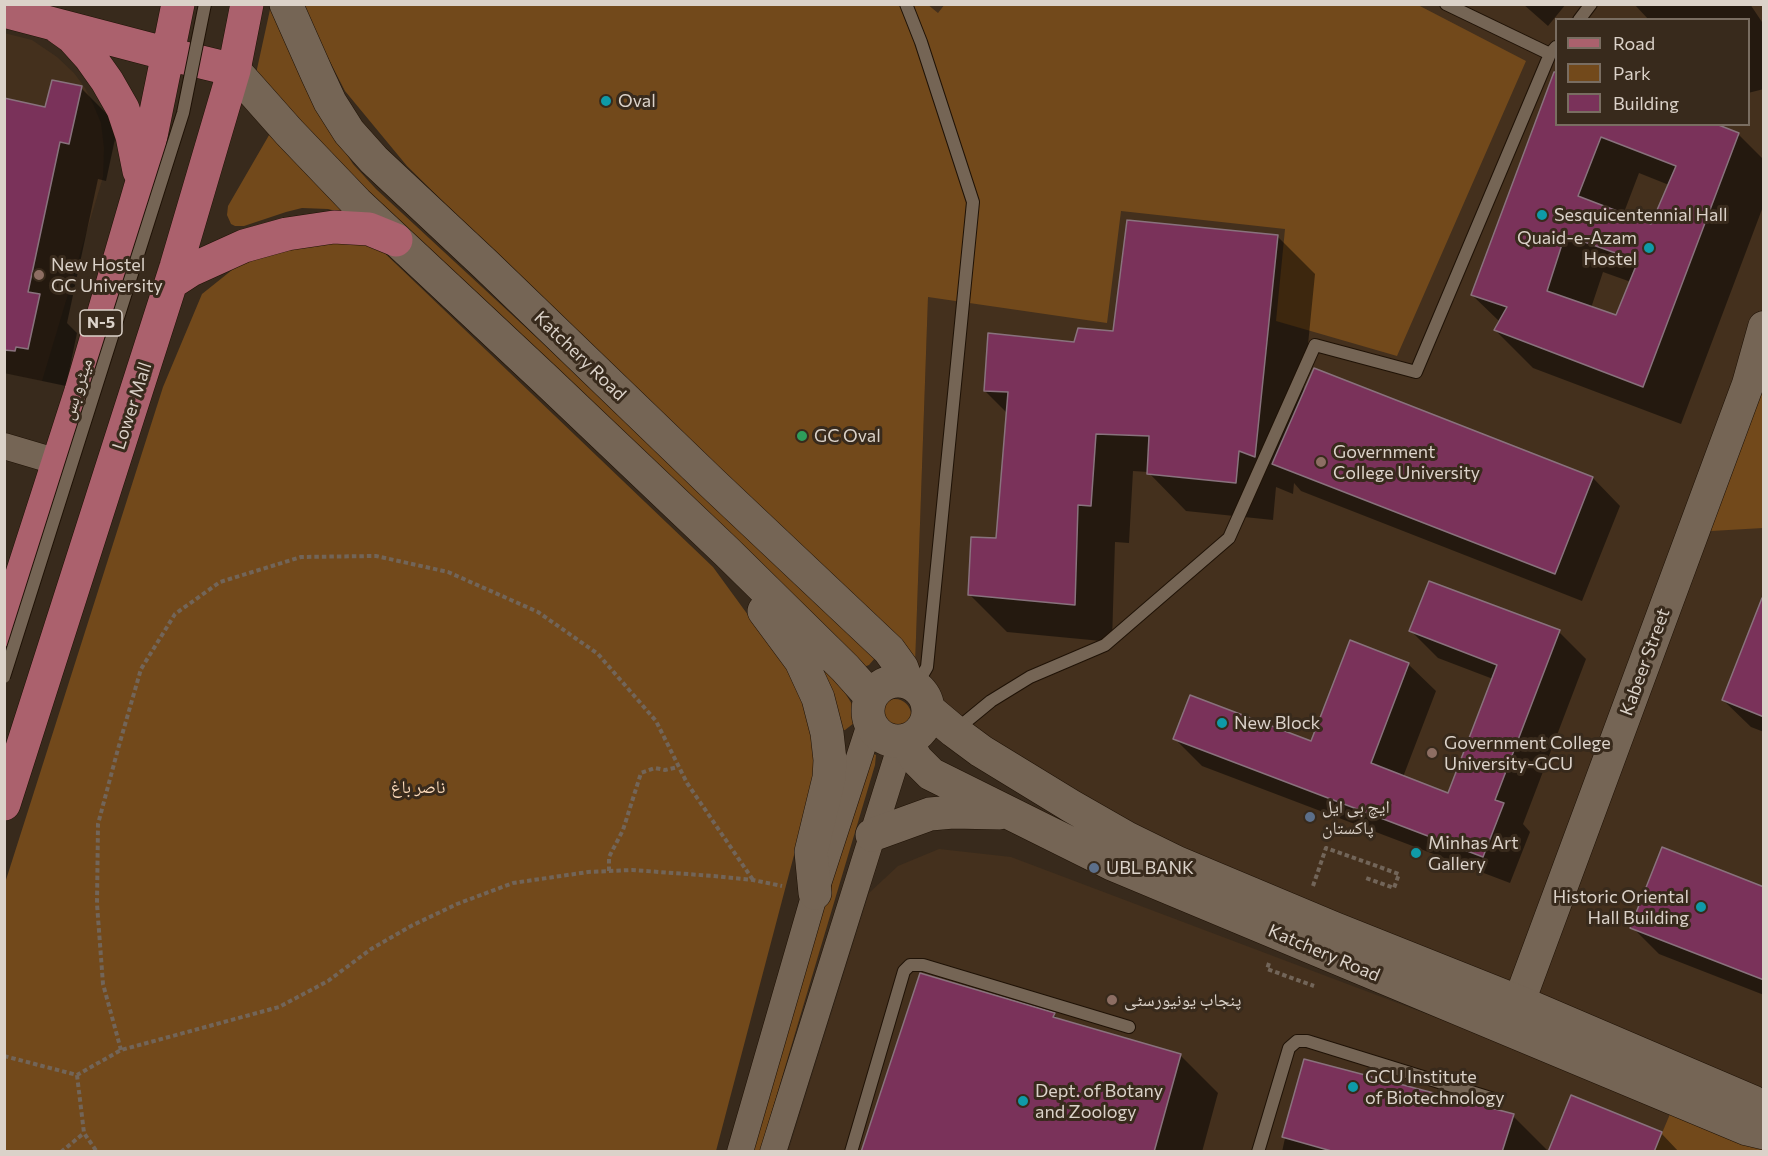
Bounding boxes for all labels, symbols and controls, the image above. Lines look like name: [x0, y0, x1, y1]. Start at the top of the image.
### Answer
legend: [1555, 18, 1750, 126]
text: Road: [1613, 32, 1655, 54]
text: Park: [1613, 62, 1651, 84]
place label: Oval: [618, 90, 656, 112]
text: Building: [1613, 92, 1679, 114]
marker: Oval: [599, 94, 613, 108]
place label: Sesquicentennial Hall: [1554, 204, 1728, 226]
marker: Sesquicentennial Hall: [1535, 208, 1549, 222]
place label: Quaid-e-Azam Hostel: [1517, 227, 1637, 270]
marker: Quaid-e-Azam Hostel: [1642, 241, 1656, 255]
place label: New Hostel GC University: [51, 254, 163, 296]
marker: New Hostel GC University: [32, 268, 46, 282]
street label: Katchery Road: [530, 307, 630, 405]
road number: N-5: [80, 310, 122, 336]
street label: میٹرو بس: [57, 355, 97, 423]
street label: Lower Mall: [108, 360, 156, 452]
place label: GC Oval: [814, 425, 881, 447]
marker: GC Oval: [795, 429, 809, 443]
place label: Government College University: [1333, 441, 1480, 484]
marker: Government College University: [1314, 455, 1328, 469]
street label: Kabeer Street: [1616, 605, 1674, 719]
place label: New Block: [1234, 712, 1320, 734]
marker: New Block: [1215, 716, 1229, 730]
place label: Government College University-GCU: [1444, 732, 1611, 774]
marker: Government College University-GCU: [1425, 746, 1439, 760]
park label: ناصر باغ: [391, 776, 445, 798]
place label: ایچ بی ایل پاکستان: [1322, 796, 1390, 838]
marker: ایچ بی ایل پاکستان: [1303, 810, 1317, 824]
place label: Minhas Art Gallery: [1428, 832, 1519, 874]
marker: Minhas Art Gallery: [1409, 846, 1423, 860]
place label: UBL BANK: [1106, 857, 1194, 879]
marker: UBL BANK: [1087, 861, 1101, 875]
place label: Historic Oriental Hall Building: [1553, 886, 1689, 928]
marker: Historic Oriental Hall Building: [1694, 900, 1708, 914]
street label: Katchery Road: [1265, 920, 1383, 986]
place label: پنجاب یونیورسٹی: [1124, 989, 1241, 1011]
marker: پنجاب یونیورسٹی: [1105, 993, 1119, 1007]
place label: GCU Institute of Biotechnology: [1365, 1066, 1504, 1108]
place label: Dept. of Botany and Zoology: [1035, 1080, 1163, 1122]
marker: GCU Institute of Biotechnology: [1346, 1080, 1360, 1094]
marker: Dept. of Botany and Zoology: [1016, 1094, 1030, 1108]

